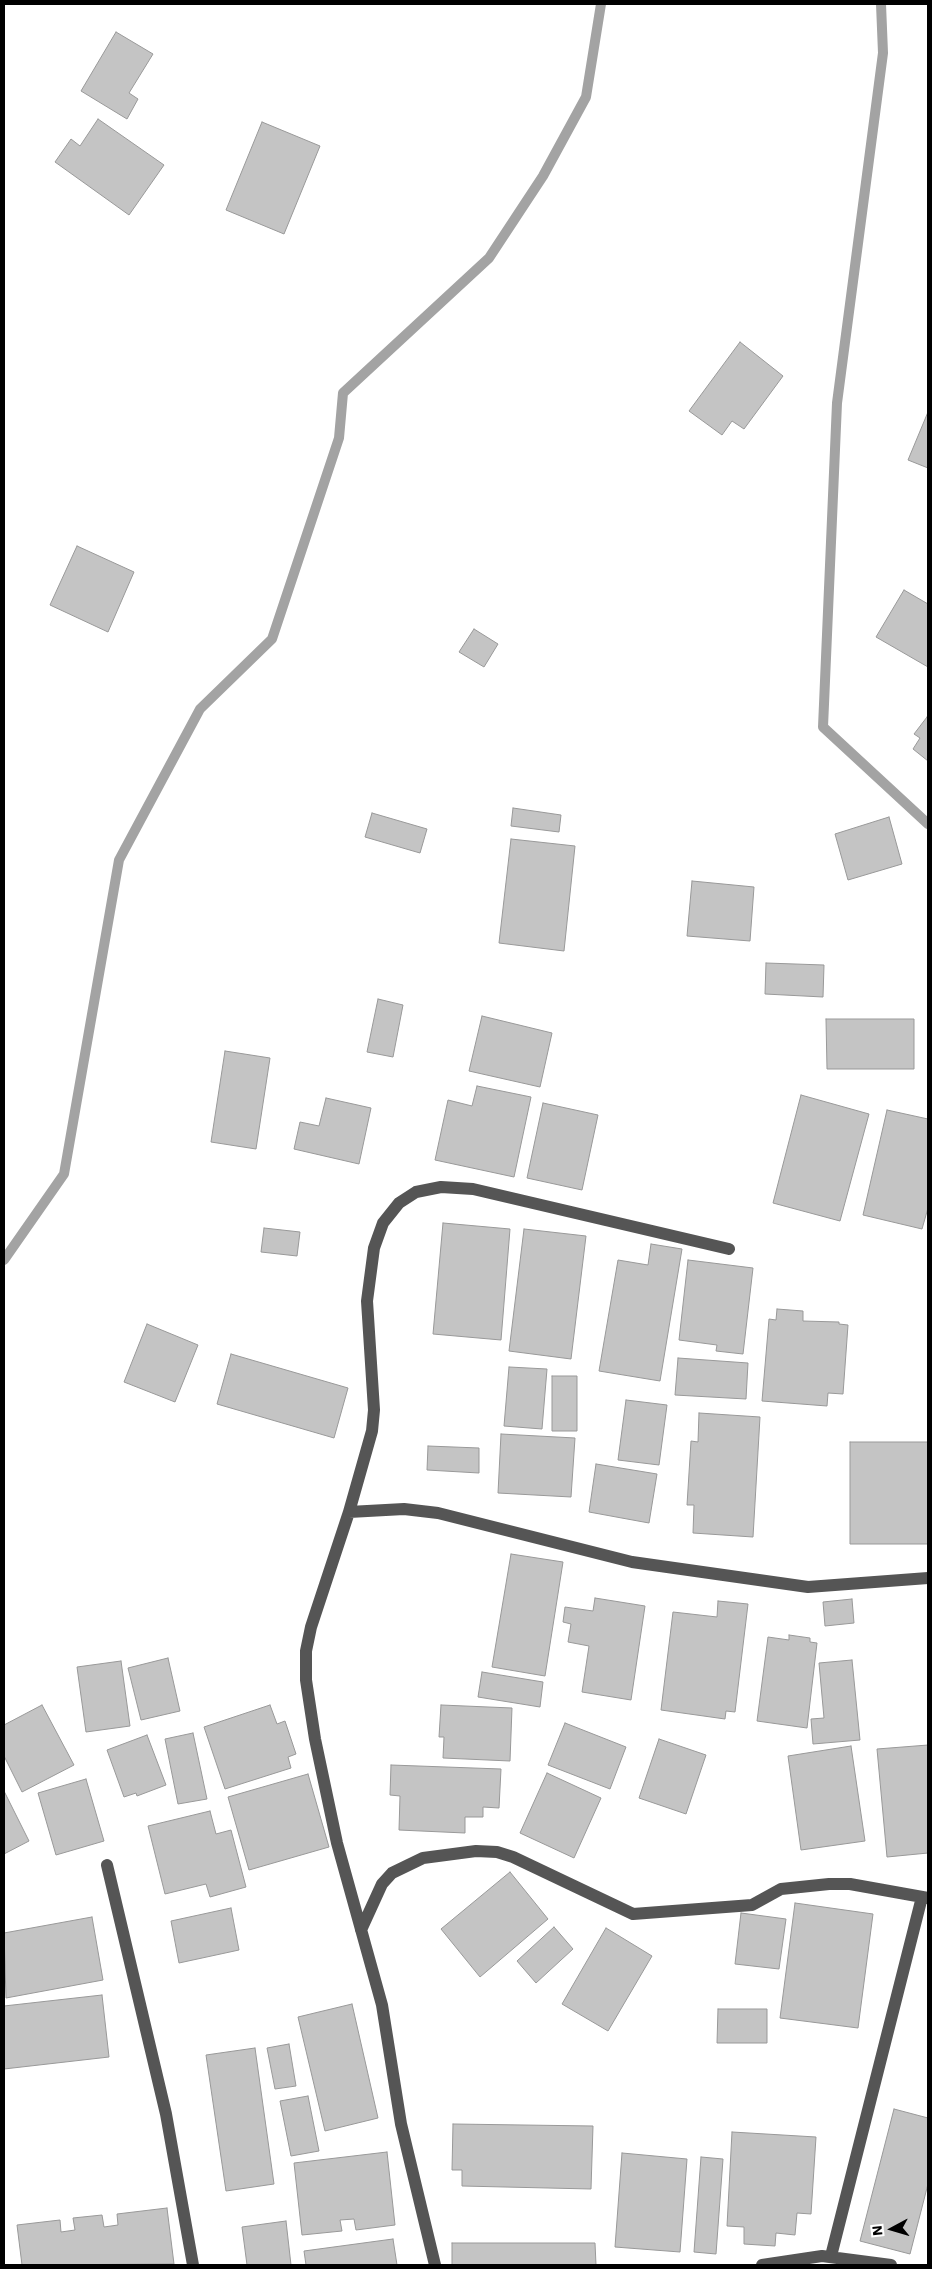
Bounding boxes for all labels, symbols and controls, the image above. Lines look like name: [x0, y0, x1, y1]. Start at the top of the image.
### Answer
north arrow: [867, 2204, 917, 2254]
text: N: [869, 2225, 886, 2237]

